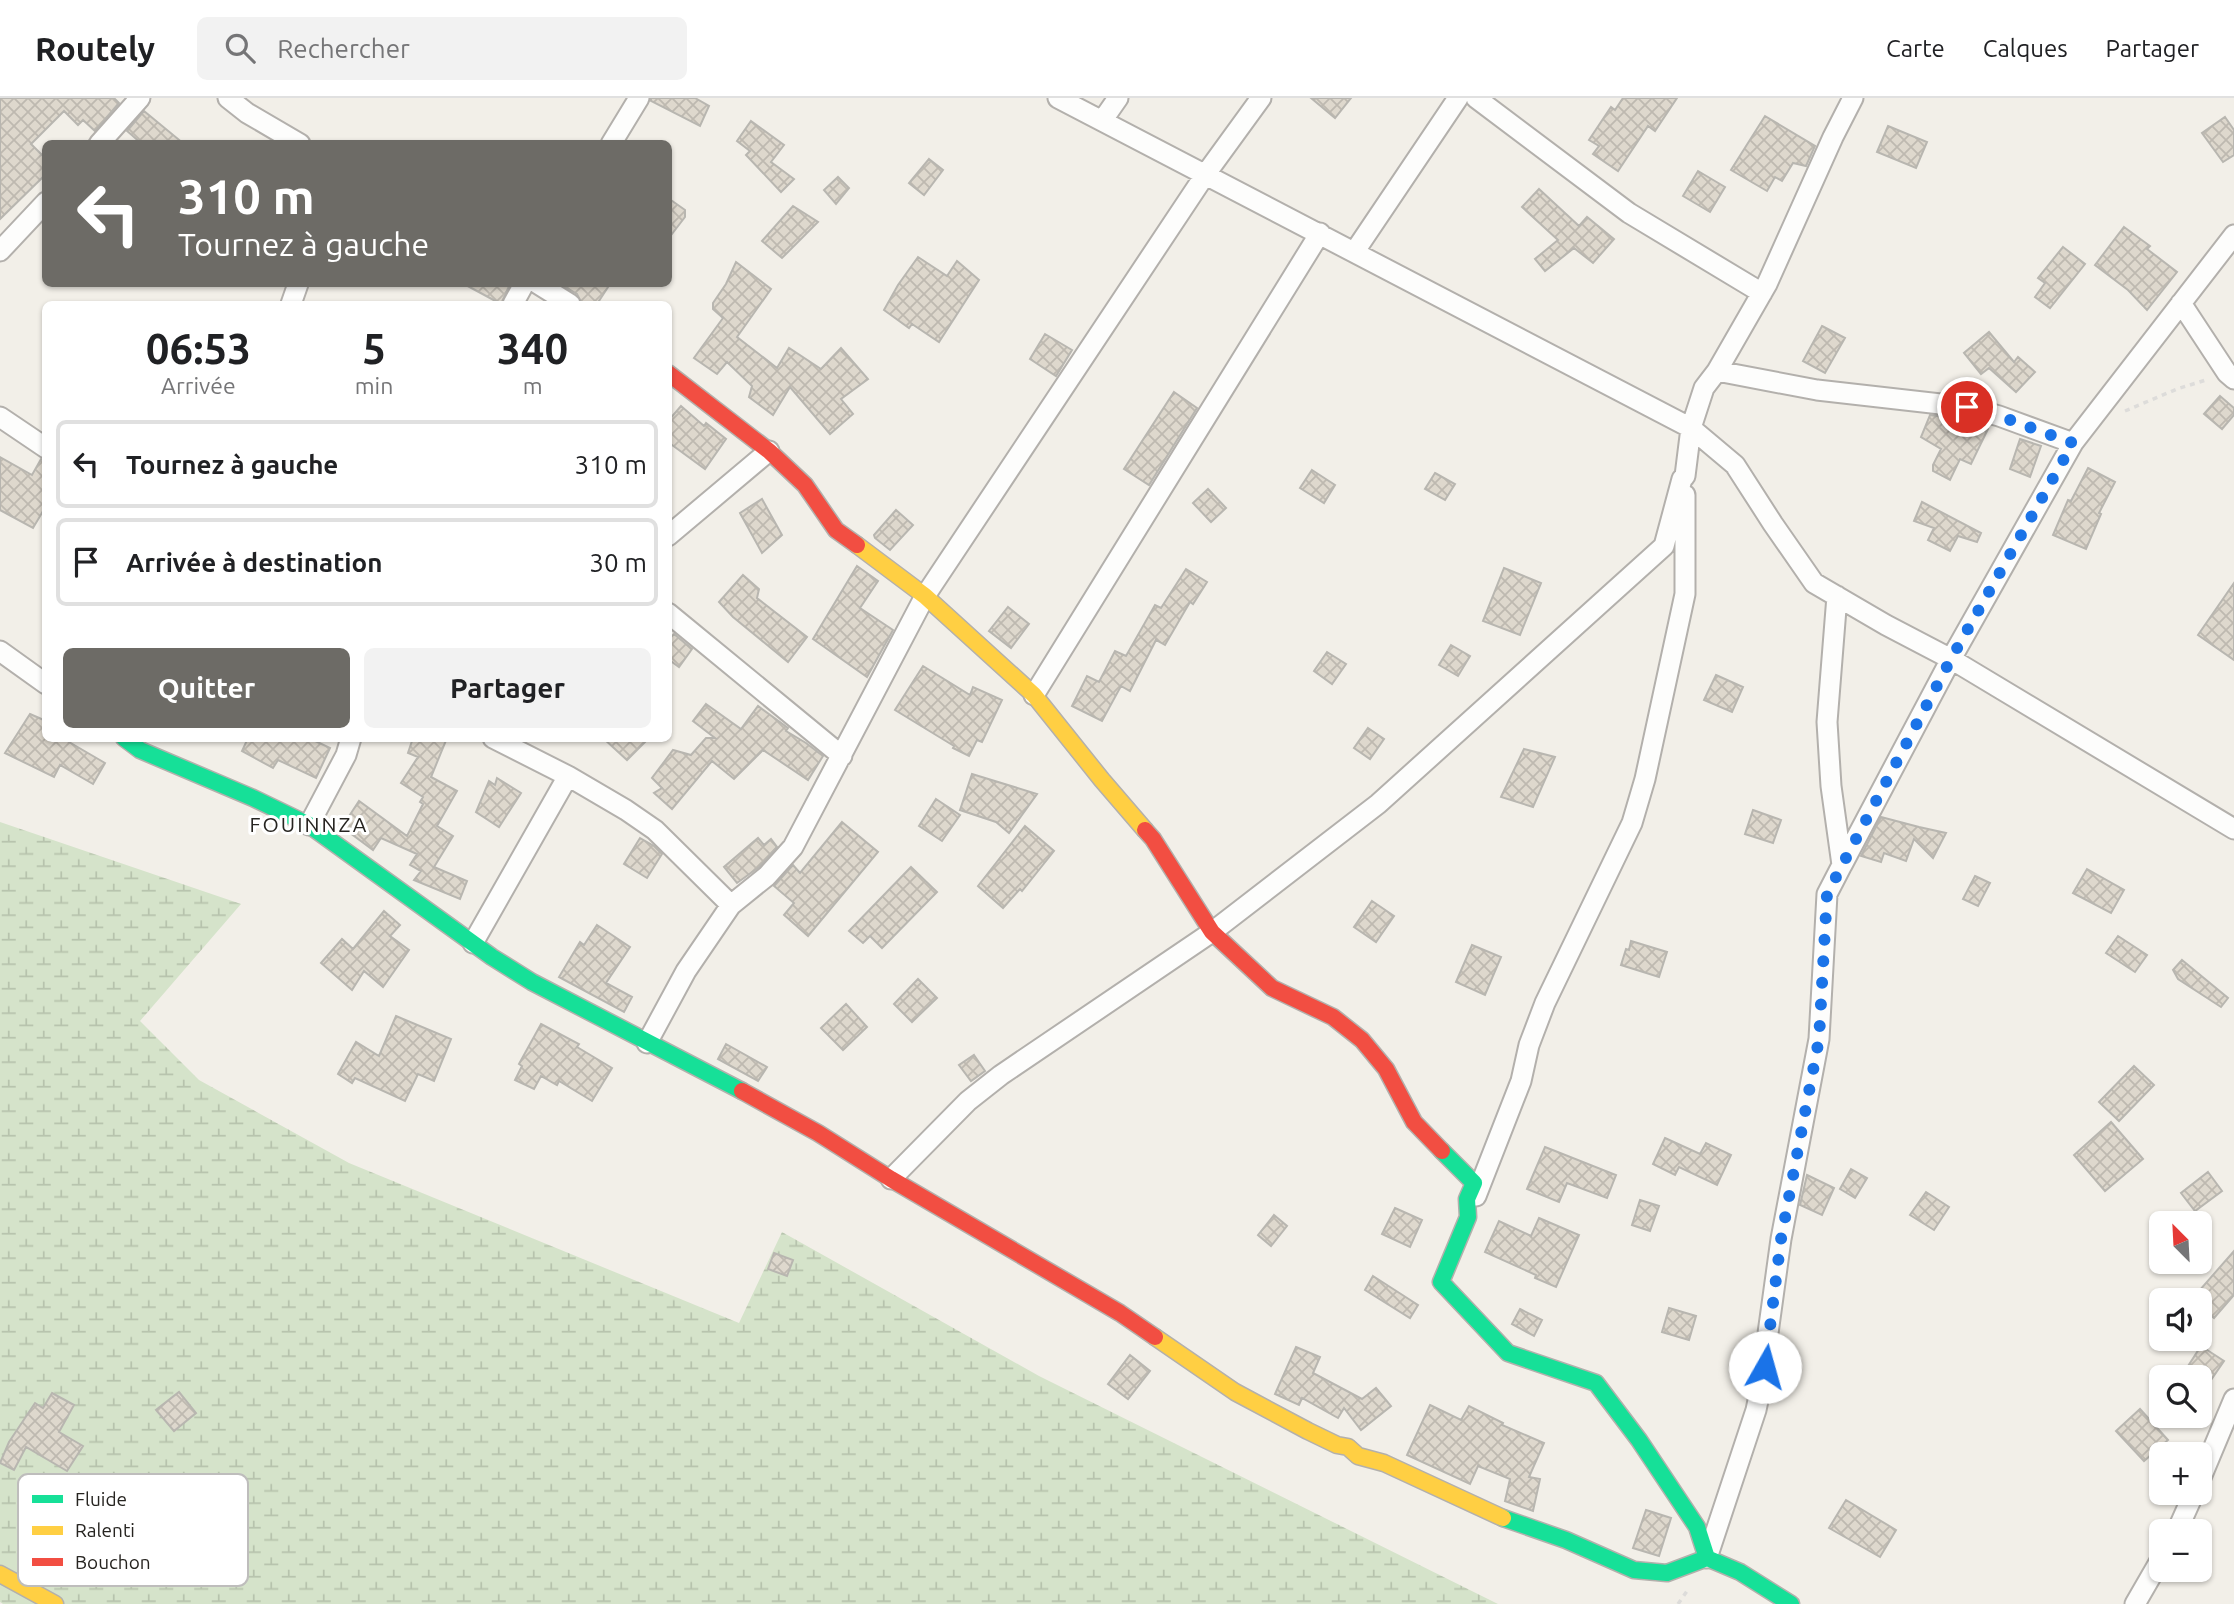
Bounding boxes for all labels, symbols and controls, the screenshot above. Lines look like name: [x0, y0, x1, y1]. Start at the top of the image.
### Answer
search box: [197, 17, 687, 80]
icon: search: [221, 29, 259, 67]
text: Routely: [35, 30, 155, 67]
text: Rechercher: [277, 34, 410, 63]
text: Carte: [1886, 35, 1945, 62]
text: Calques: [1983, 35, 2068, 62]
text: Partager: [2106, 35, 2199, 62]
icon: left: [63, 168, 154, 259]
text: 310 m: [178, 168, 315, 223]
text: Tournez à gauche: [178, 226, 429, 262]
text: 06:53: [146, 325, 251, 372]
text: 5: [362, 325, 386, 372]
text: 340: [497, 325, 568, 372]
text: Arrivée: [161, 373, 236, 398]
text: min: [355, 373, 393, 398]
text: m: [523, 373, 543, 398]
pin: [1937, 377, 1997, 437]
icon: arrive: [1948, 388, 1986, 426]
icon: left: [67, 445, 105, 483]
text: Tournez à gauche: [126, 450, 338, 479]
text: 310 m: [575, 450, 647, 479]
icon: arrive: [67, 543, 105, 581]
text: Arrivée à destination: [126, 548, 382, 577]
text: 30 m: [589, 548, 647, 577]
button: Quitter: [63, 648, 350, 728]
button: Partager: [364, 648, 651, 728]
district label: FOUINNZA: [250, 812, 368, 836]
north arrow: [2149, 1211, 2212, 1274]
map controls: [2149, 1211, 2212, 1582]
button: sound: [2149, 1288, 2212, 1351]
position arrow: [1728, 1330, 1802, 1404]
button: search: [2149, 1365, 2212, 1428]
button: +: [2149, 1442, 2212, 1505]
legend: [18, 1474, 248, 1586]
text: Fluide: [75, 1488, 127, 1510]
text: Ralenti: [75, 1519, 135, 1541]
button: −: [2149, 1519, 2212, 1582]
text: Bouchon: [75, 1551, 151, 1573]

